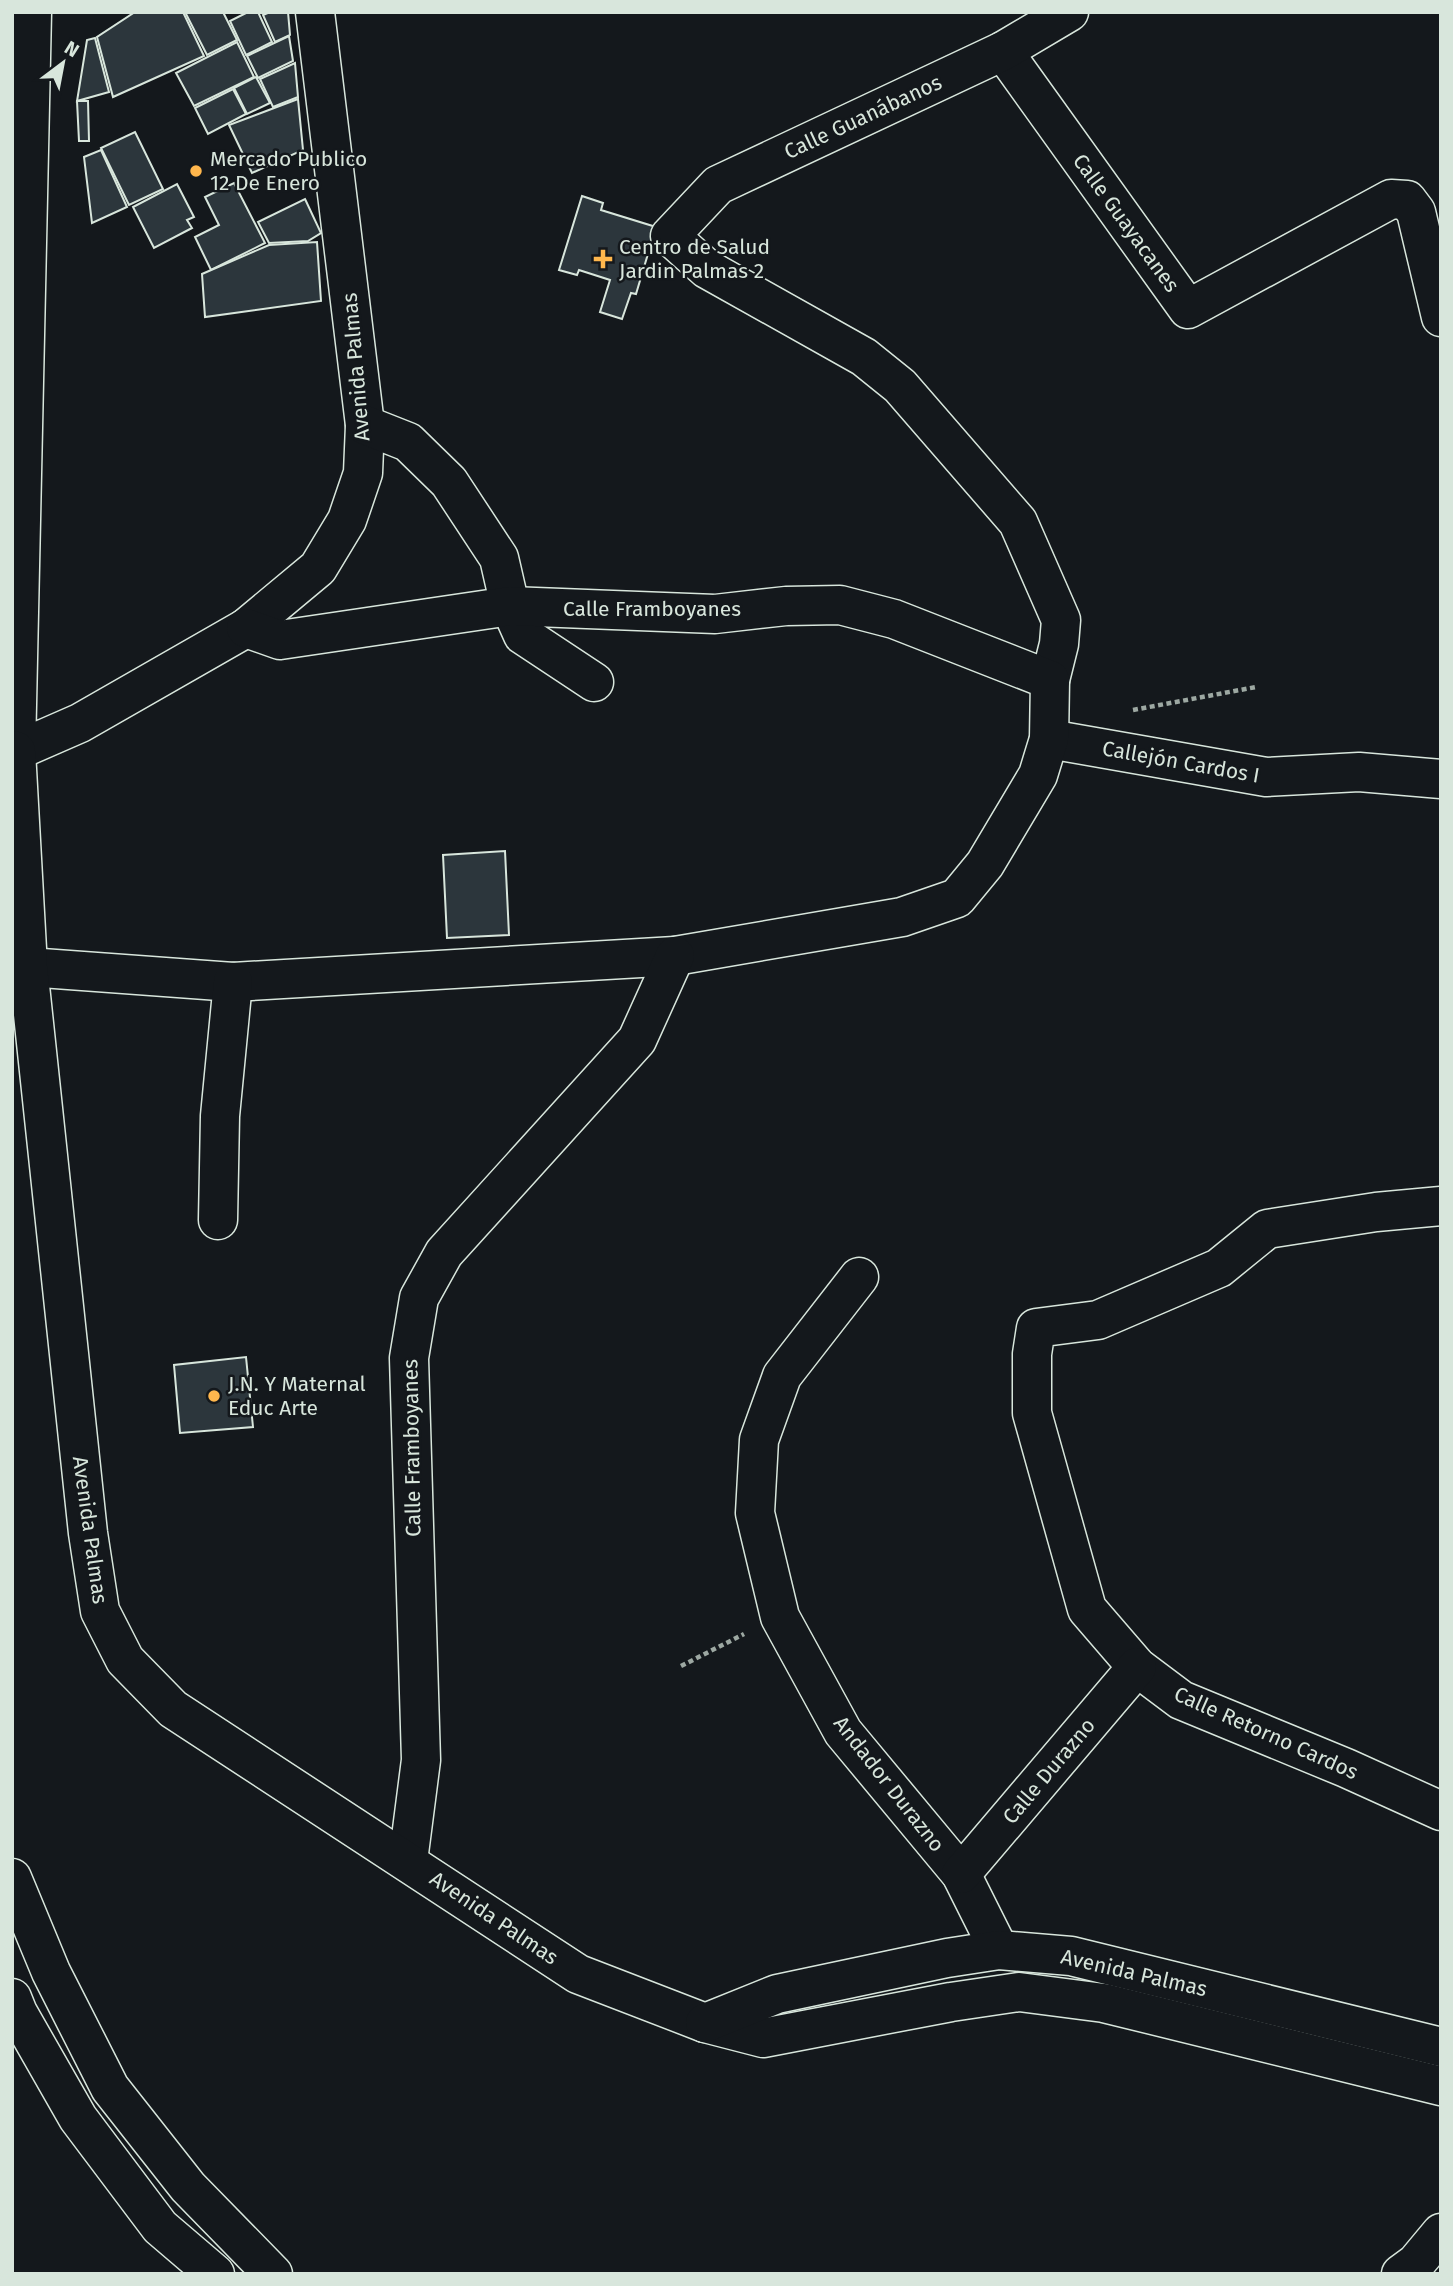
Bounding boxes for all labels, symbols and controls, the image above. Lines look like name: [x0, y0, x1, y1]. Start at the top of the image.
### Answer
north arrow: [28, 28, 98, 98]
text: N: [60, 36, 83, 62]
street label: Calle Guanábanos: [780, 69, 946, 165]
place label: Mercado Publico 12 De Enero: [210, 146, 367, 196]
street label: Calle Guayacanes: [1067, 149, 1185, 297]
marker: Mercado Publico 12 De Enero: [188, 163, 204, 179]
place label: Centro de Salud Jardin Palmas 2: [619, 234, 770, 284]
marker: Centro de Salud Jardin Palmas 2: [593, 249, 613, 269]
street label: Avenida Palmas: [337, 291, 375, 442]
street label: Calle Framboyanes: [563, 596, 741, 622]
street label: Callejón Cardos I: [1100, 735, 1262, 789]
street label: Calle Framboyanes: [397, 1359, 427, 1537]
place label: J.N. Y Maternal Educ Arte: [228, 1371, 366, 1421]
marker: J.N. Y Maternal Educ Arte: [206, 1388, 222, 1404]
street label: Avenida Palmas: [67, 1454, 113, 1606]
street label: Calle Retorno Cardos: [1170, 1681, 1362, 1785]
street label: Andador Durazno: [828, 1711, 950, 1857]
street label: Calle Durazno: [997, 1713, 1101, 1829]
street label: Avenida Palmas: [425, 1866, 563, 1971]
street label: Avenida Palmas: [1059, 1944, 1210, 2002]

